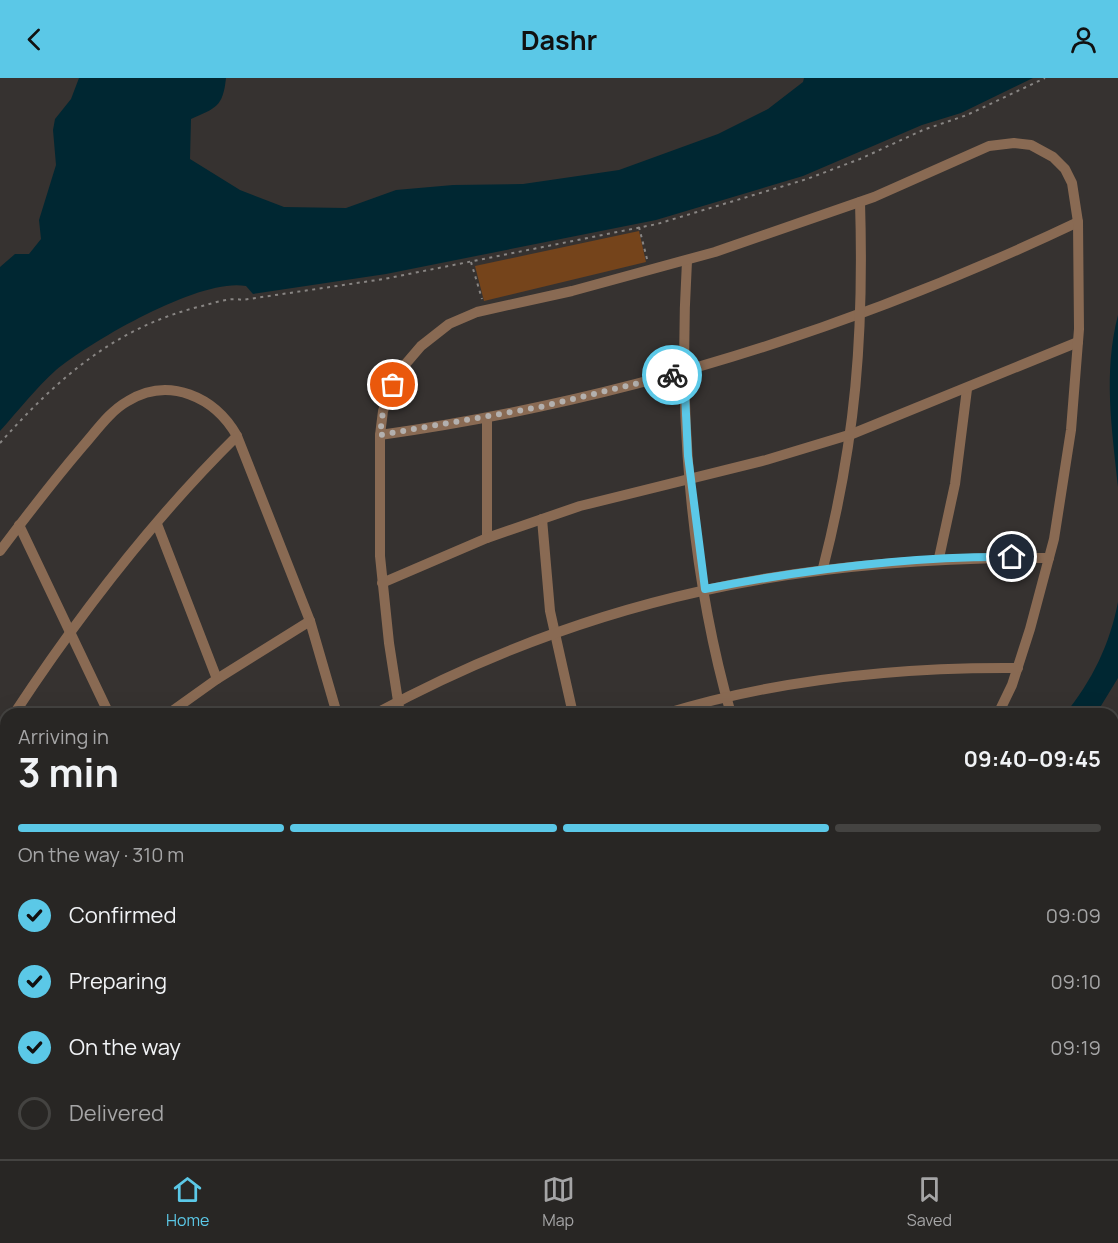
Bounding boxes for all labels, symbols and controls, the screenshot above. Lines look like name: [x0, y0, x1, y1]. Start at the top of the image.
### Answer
text: Dashr: [521, 21, 597, 58]
icon: back: [18, 23, 51, 56]
icon: person: [1067, 23, 1100, 56]
courier: [642, 345, 702, 405]
pin: [367, 359, 418, 410]
icon: bike: [656, 359, 689, 392]
icon: bag: [376, 368, 409, 401]
pin: [986, 531, 1037, 582]
icon: home: [995, 540, 1028, 573]
text: Arriving in: [18, 723, 109, 750]
text: 09:40–09:45: [964, 744, 1101, 774]
text: 3 min: [18, 745, 119, 799]
text: On the way · 310 m: [18, 841, 184, 868]
icon: check: [18, 899, 51, 932]
text: Confirmed: [69, 900, 177, 930]
text: 09:09: [1046, 902, 1101, 929]
icon: check: [18, 965, 51, 998]
text: Preparing: [69, 966, 167, 996]
text: 09:10: [1050, 968, 1101, 995]
icon: check: [18, 1031, 51, 1064]
text: On the way: [69, 1032, 181, 1062]
text: 09:19: [1050, 1034, 1101, 1061]
text: Delivered: [69, 1098, 164, 1128]
tab: Home: [166, 1173, 209, 1231]
tab: Map: [542, 1173, 575, 1231]
tab: Saved: [907, 1173, 952, 1231]

